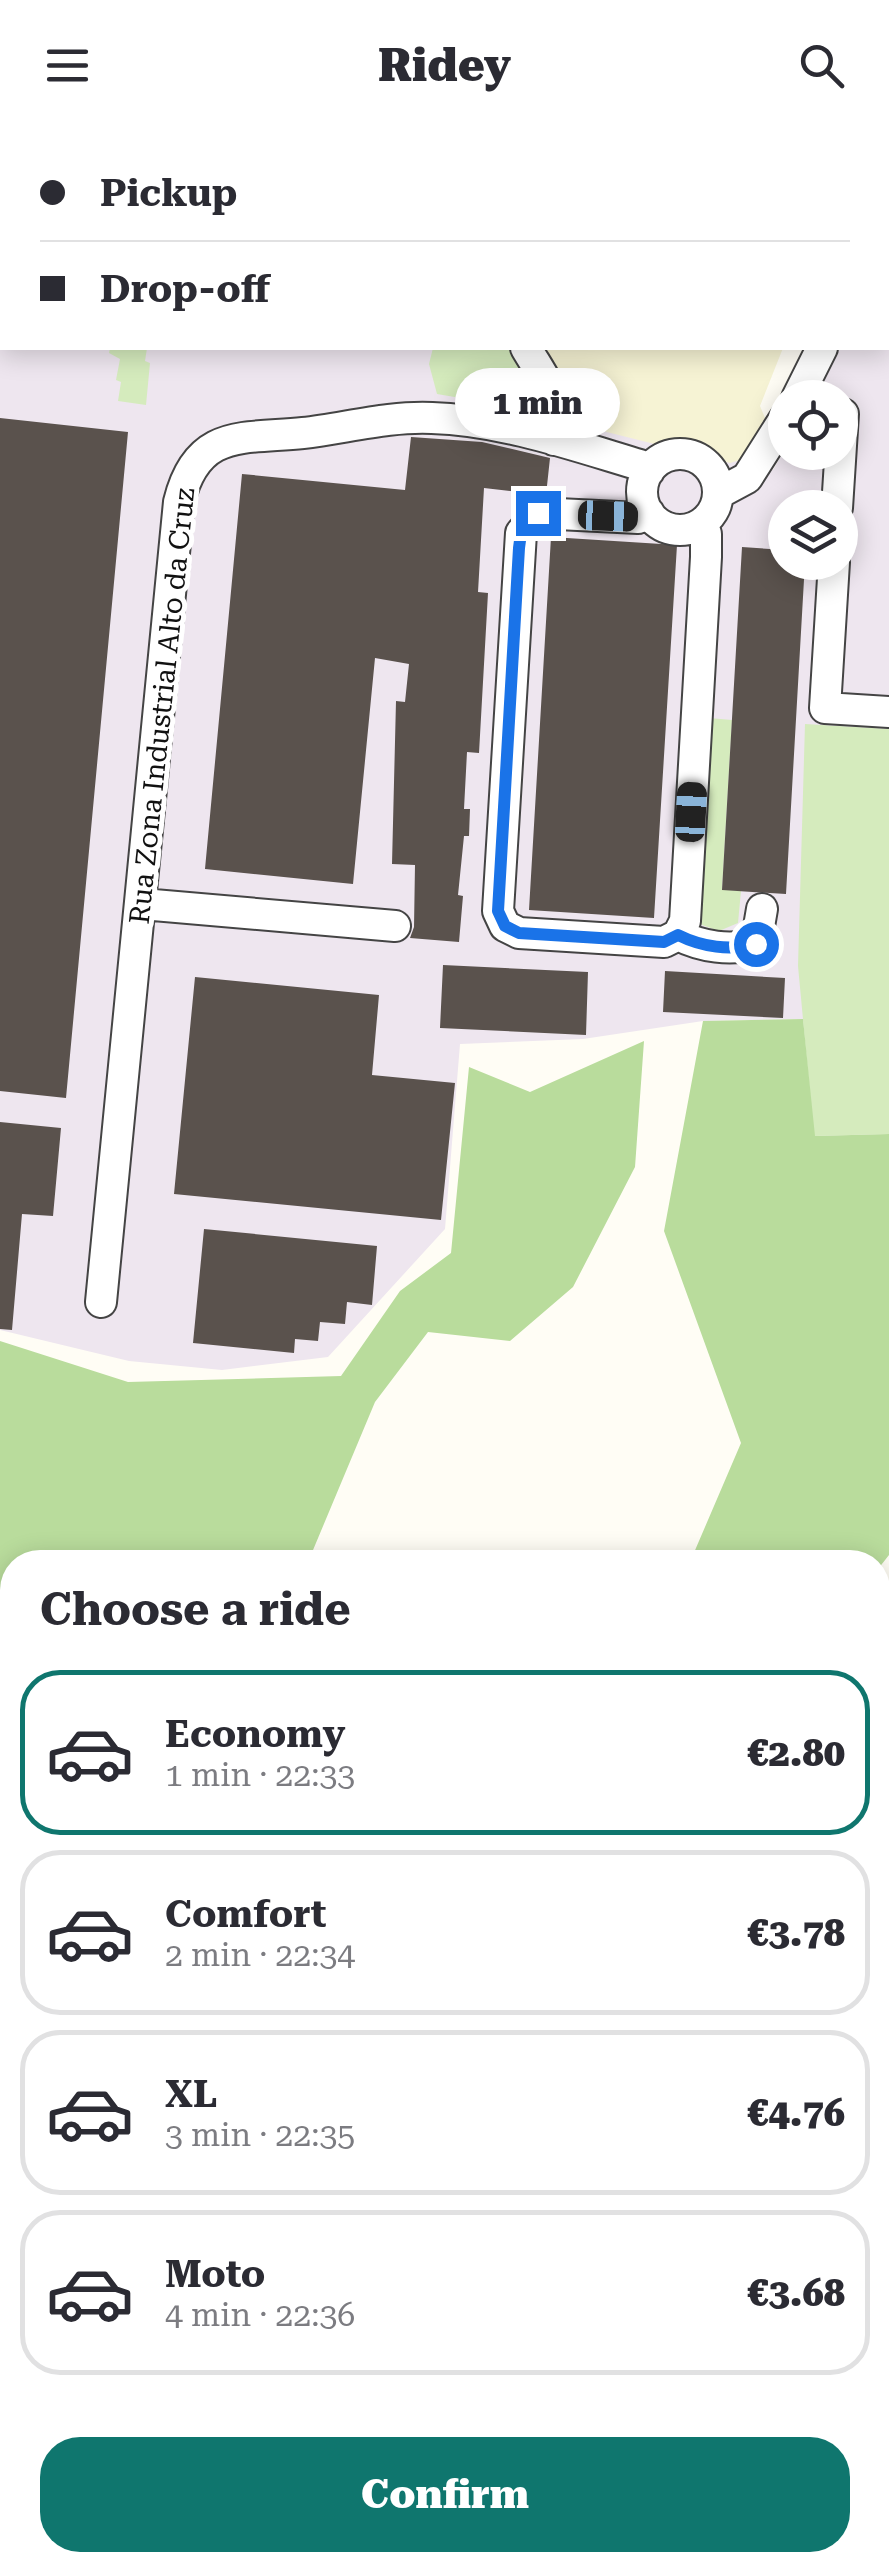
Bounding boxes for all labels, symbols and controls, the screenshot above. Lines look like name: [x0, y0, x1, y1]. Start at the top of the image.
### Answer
icon: menu: [40, 38, 95, 93]
icon: search: [794, 38, 849, 93]
text: Ridey: [378, 39, 511, 92]
text: Pickup: [100, 171, 237, 215]
text: Drop-off: [100, 267, 270, 311]
callout: 1 min: [456, 368, 620, 438]
map controls: [768, 380, 858, 580]
button: locate: [768, 380, 858, 470]
text: 1 min: [493, 384, 582, 422]
street label: Rua Zona Industrial Alto da Cruz: [123, 486, 201, 926]
button: layers: [768, 490, 858, 580]
route end: [516, 491, 561, 536]
car: [577, 500, 639, 532]
car: [674, 781, 708, 843]
route start: [734, 922, 779, 967]
text: Choose a ride: [40, 1583, 351, 1636]
icon: car: [45, 1708, 135, 1798]
text: Economy: [165, 1712, 345, 1756]
text: €2.80: [747, 1731, 845, 1775]
text: 1 min · 22:33: [165, 1756, 355, 1794]
icon: car: [45, 1888, 135, 1978]
text: Comfort: [165, 1892, 326, 1936]
text: €3.78: [747, 1911, 845, 1955]
text: 2 min · 22:34: [165, 1936, 355, 1974]
icon: car: [45, 2068, 135, 2158]
text: XL: [165, 2072, 217, 2116]
text: €4.76: [747, 2091, 845, 2135]
text: 3 min · 22:35: [165, 2116, 355, 2154]
icon: car: [45, 2248, 135, 2338]
text: Moto: [165, 2252, 265, 2296]
text: €3.68: [747, 2271, 845, 2315]
text: 4 min · 22:36: [165, 2296, 355, 2334]
button: Confirm: [40, 2437, 850, 2552]

